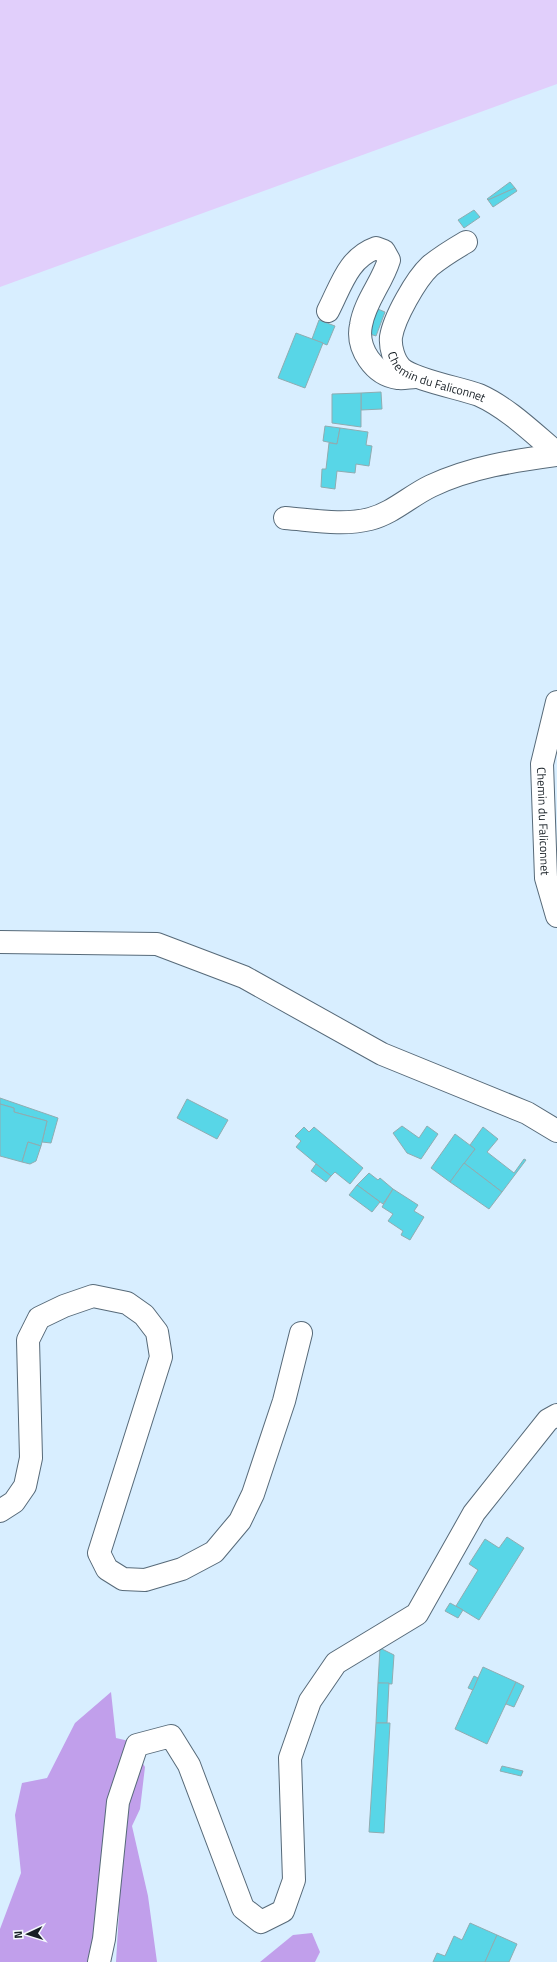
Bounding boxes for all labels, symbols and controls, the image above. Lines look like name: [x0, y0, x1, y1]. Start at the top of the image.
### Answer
street label: Chemin du Faliconnet: [383, 349, 490, 407]
street label: Chemin du Faliconnet: [533, 767, 555, 876]
north arrow: [8, 1914, 48, 1954]
text: N: [10, 1930, 26, 1939]

